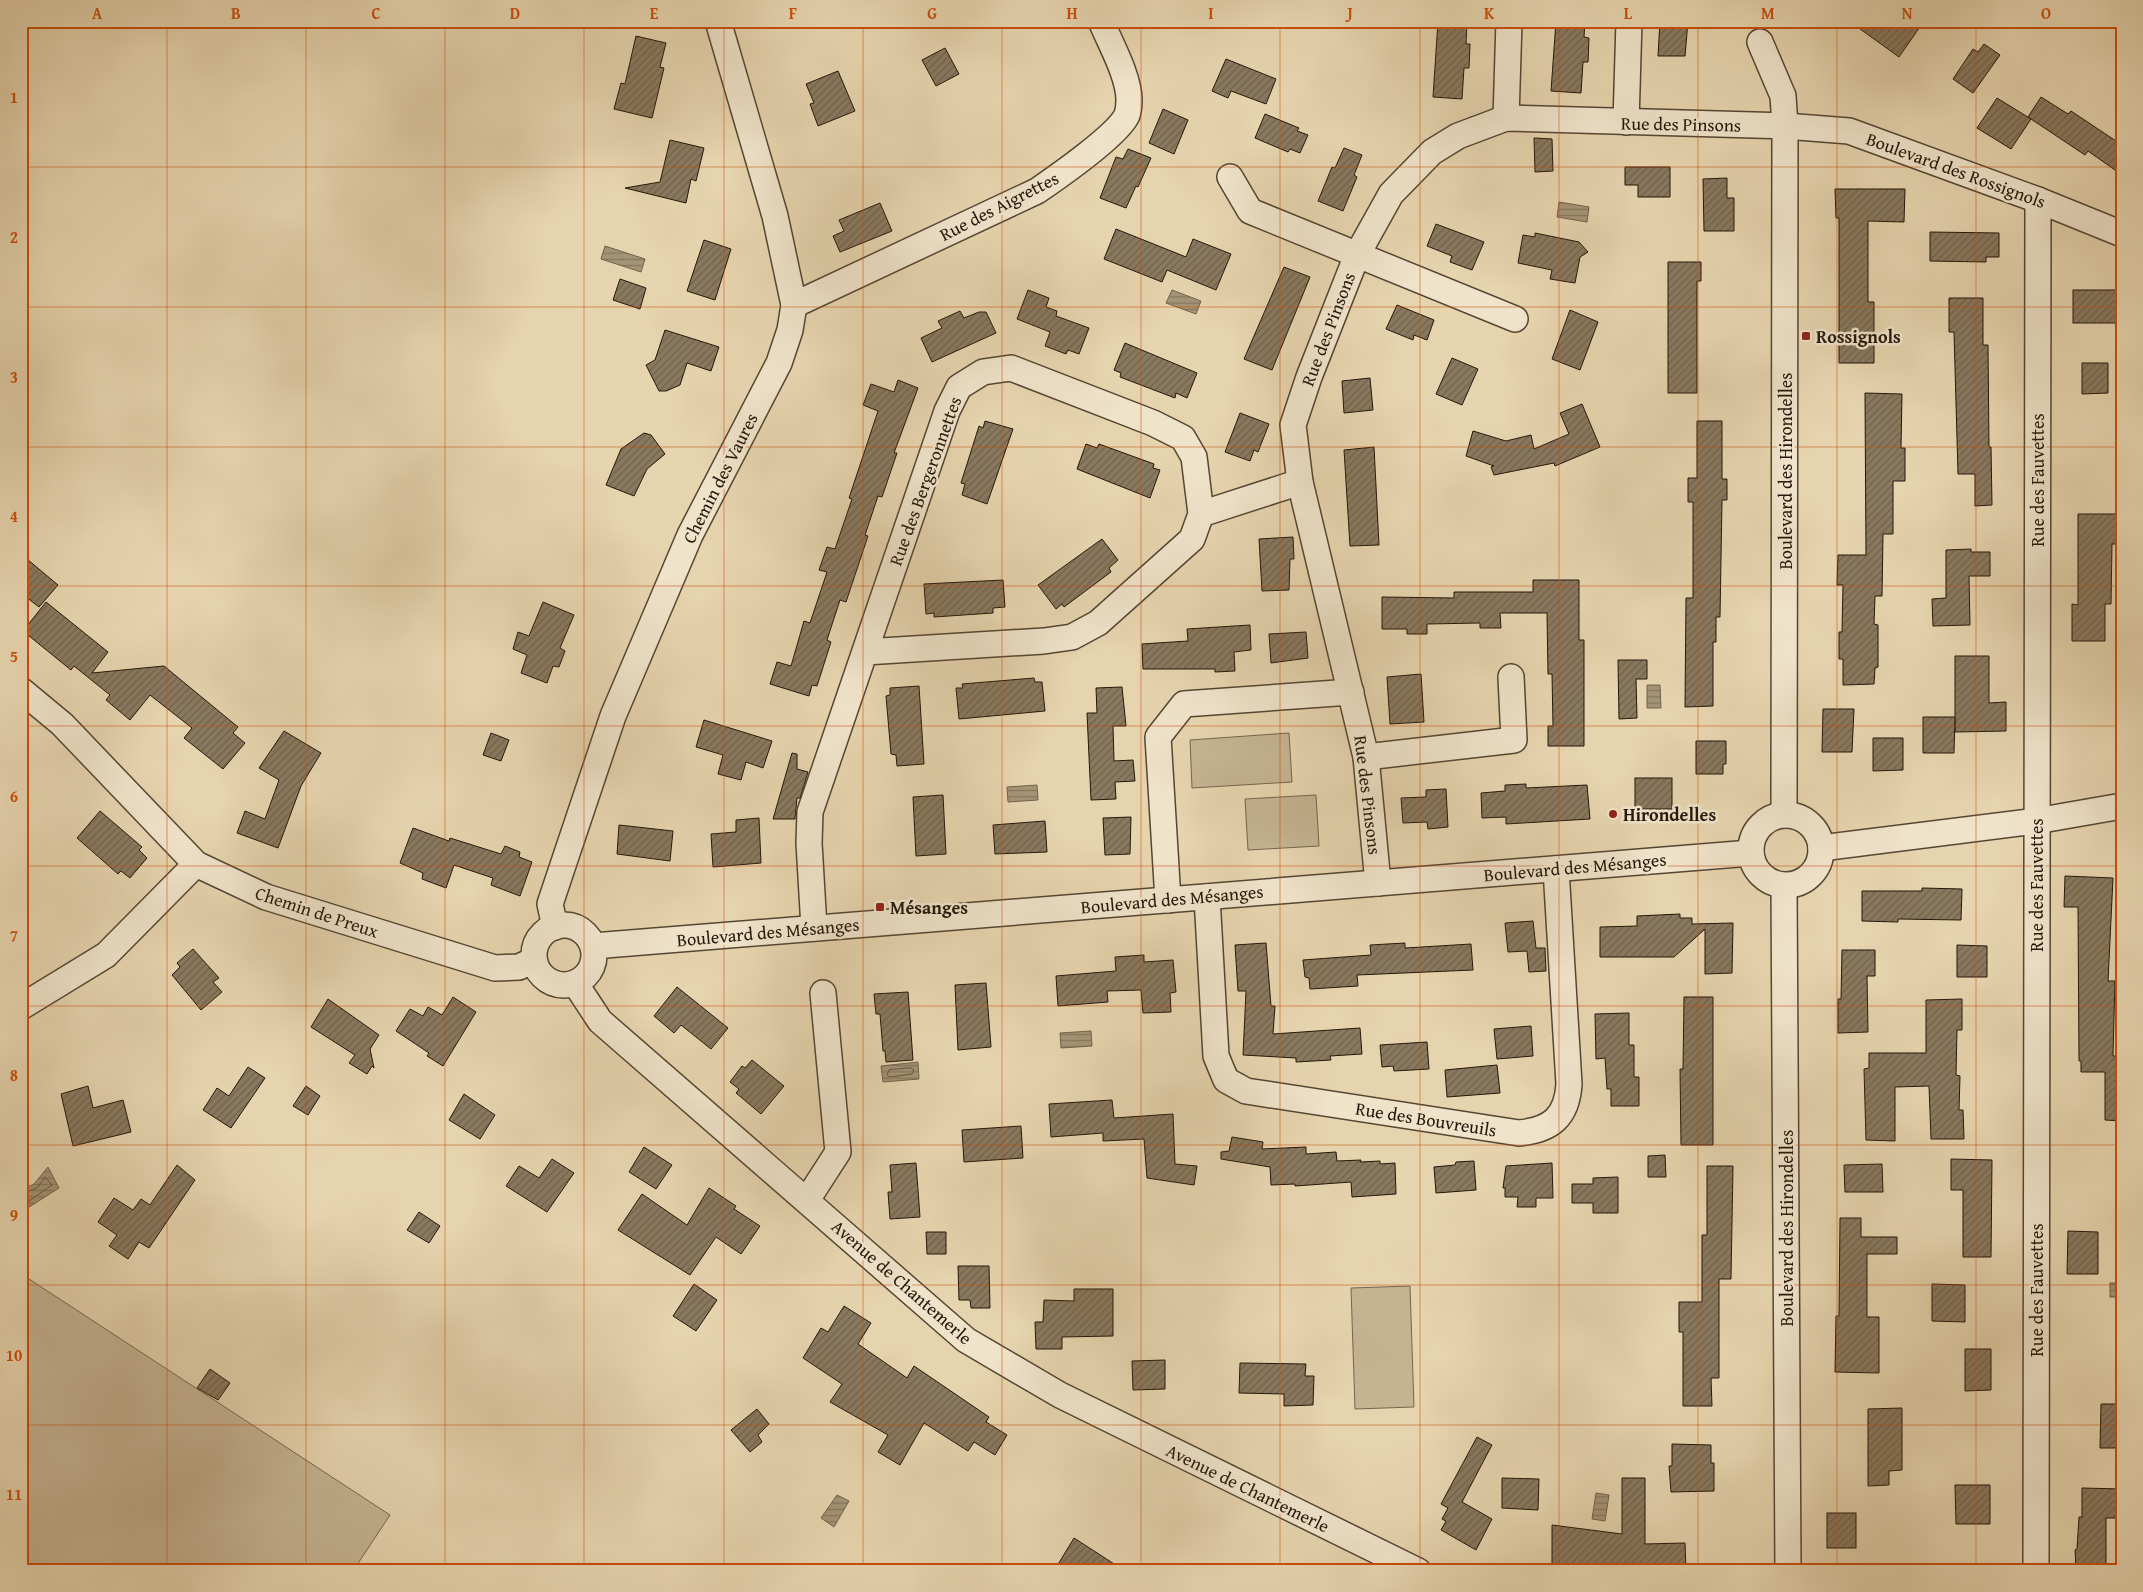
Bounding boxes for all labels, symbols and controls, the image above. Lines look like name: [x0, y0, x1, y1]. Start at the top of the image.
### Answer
text: A: [92, 1, 103, 25]
text: B: [231, 1, 241, 25]
text: C: [371, 1, 381, 25]
text: D: [510, 1, 520, 25]
text: E: [650, 1, 659, 25]
text: F: [789, 1, 797, 25]
text: G: [927, 1, 937, 25]
text: H: [1066, 1, 1078, 25]
text: I: [1208, 1, 1214, 25]
text: J: [1344, 1, 1353, 25]
text: K: [1484, 1, 1495, 25]
text: L: [1624, 1, 1633, 25]
text: M: [1761, 1, 1775, 25]
text: N: [1902, 1, 1913, 25]
text: O: [2041, 1, 2051, 25]
text: 1: [10, 85, 18, 109]
street label: Rue des Pinsons: [1621, 109, 1741, 139]
street label: Boulevard des Rossignols: [1863, 125, 2049, 215]
street label: Rue des Aigrettes: [935, 164, 1063, 248]
text: 2: [10, 225, 18, 249]
street label: Rue des Pinsons: [1294, 268, 1362, 390]
place label: Rossignols: [1816, 323, 1901, 350]
marker: Rossignols: [1800, 330, 1812, 342]
text: 3: [10, 365, 18, 389]
street label: Boulevard des Hirondelles: [1772, 373, 1799, 569]
street label: Rue des Bergeronnettes: [882, 393, 968, 569]
street label: Chemin des Vaures: [676, 408, 764, 548]
street label: Rue des Fauvettes: [2024, 413, 2051, 547]
text: 4: [10, 504, 18, 528]
text: 5: [10, 644, 18, 668]
street label: Rue des Pinsons: [1347, 734, 1389, 856]
text: 6: [10, 784, 18, 808]
place label: Hirondelles: [1623, 801, 1716, 828]
marker: Hirondelles: [1607, 808, 1619, 820]
street label: Rue des Fauvettes: [2023, 818, 2050, 952]
street label: Boulevard des Mésanges: [1483, 846, 1667, 888]
street label: Boulevard des Mésanges: [1080, 878, 1264, 920]
street label: Chemin de Preux: [252, 879, 383, 945]
place label: Mésanges: [890, 894, 968, 921]
marker: Mésanges: [874, 901, 886, 913]
street label: Boulevard des Mésanges: [676, 911, 860, 953]
text: 7: [10, 923, 18, 947]
text: 8: [10, 1063, 18, 1087]
street label: Rue des Bouvreuils: [1354, 1095, 1498, 1143]
street label: Boulevard des Hirondelles: [1773, 1130, 1800, 1326]
text: 9: [10, 1203, 18, 1227]
street label: Avenue de Chantemerle: [826, 1213, 978, 1351]
street label: Rue des Fauvettes: [2023, 1223, 2050, 1357]
text: 10: [6, 1343, 22, 1367]
street label: Avenue de Chantemerle: [1162, 1437, 1334, 1539]
text: 11: [6, 1482, 22, 1506]

